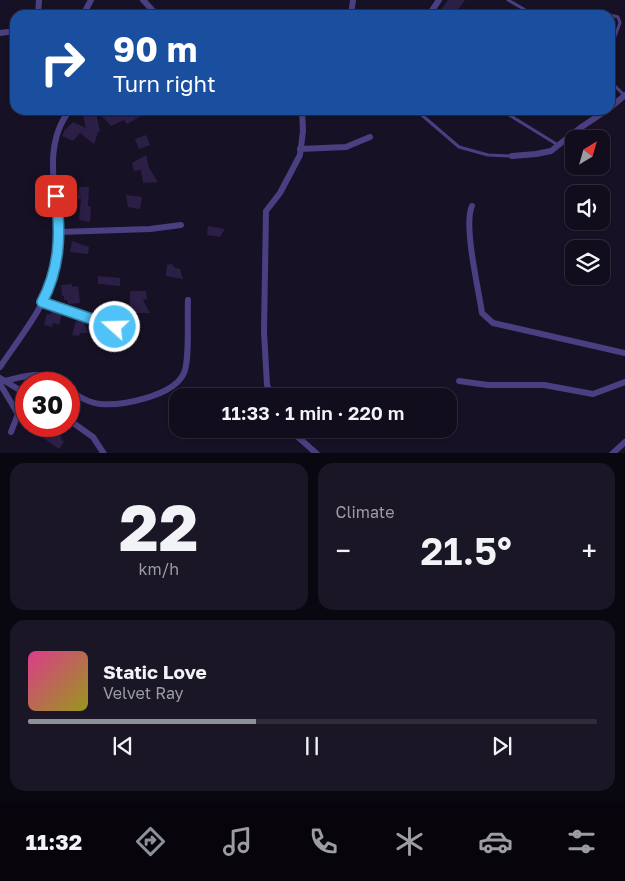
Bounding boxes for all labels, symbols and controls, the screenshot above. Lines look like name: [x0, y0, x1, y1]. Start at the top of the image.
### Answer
text: 90 m: [113, 28, 197, 70]
icon: right: [30, 30, 95, 95]
text: Turn right: [113, 70, 216, 97]
north arrow: [565, 130, 610, 175]
map controls: [565, 130, 610, 285]
pin: [35, 175, 77, 217]
icon: arrive: [42, 182, 70, 210]
button: sound: [565, 185, 610, 230]
button: layers: [565, 240, 610, 285]
position arrow: [88, 300, 140, 352]
speed limit sign: 30: [15, 372, 80, 437]
text: 11:33 · 1 min · 220 m: [222, 401, 404, 424]
text: 22: [119, 487, 198, 565]
text: Climate: [336, 502, 395, 522]
text: 21.5°: [421, 528, 512, 573]
text: −: [336, 534, 351, 567]
text: +: [582, 534, 597, 567]
text: km/h: [138, 559, 179, 579]
text: Static Love: [103, 660, 207, 683]
text: Velvet Ray: [103, 683, 184, 703]
icon: previous: [109, 732, 137, 760]
icon: pause: [298, 732, 326, 760]
icon: next: [488, 732, 516, 760]
icon: directions: [133, 824, 168, 859]
icon: music: [220, 824, 255, 859]
icon: phone: [306, 824, 341, 859]
icon: climate: [392, 824, 427, 859]
icon: car: [478, 824, 513, 859]
icon: filters: [564, 824, 599, 859]
text: 11:32: [26, 828, 82, 855]

